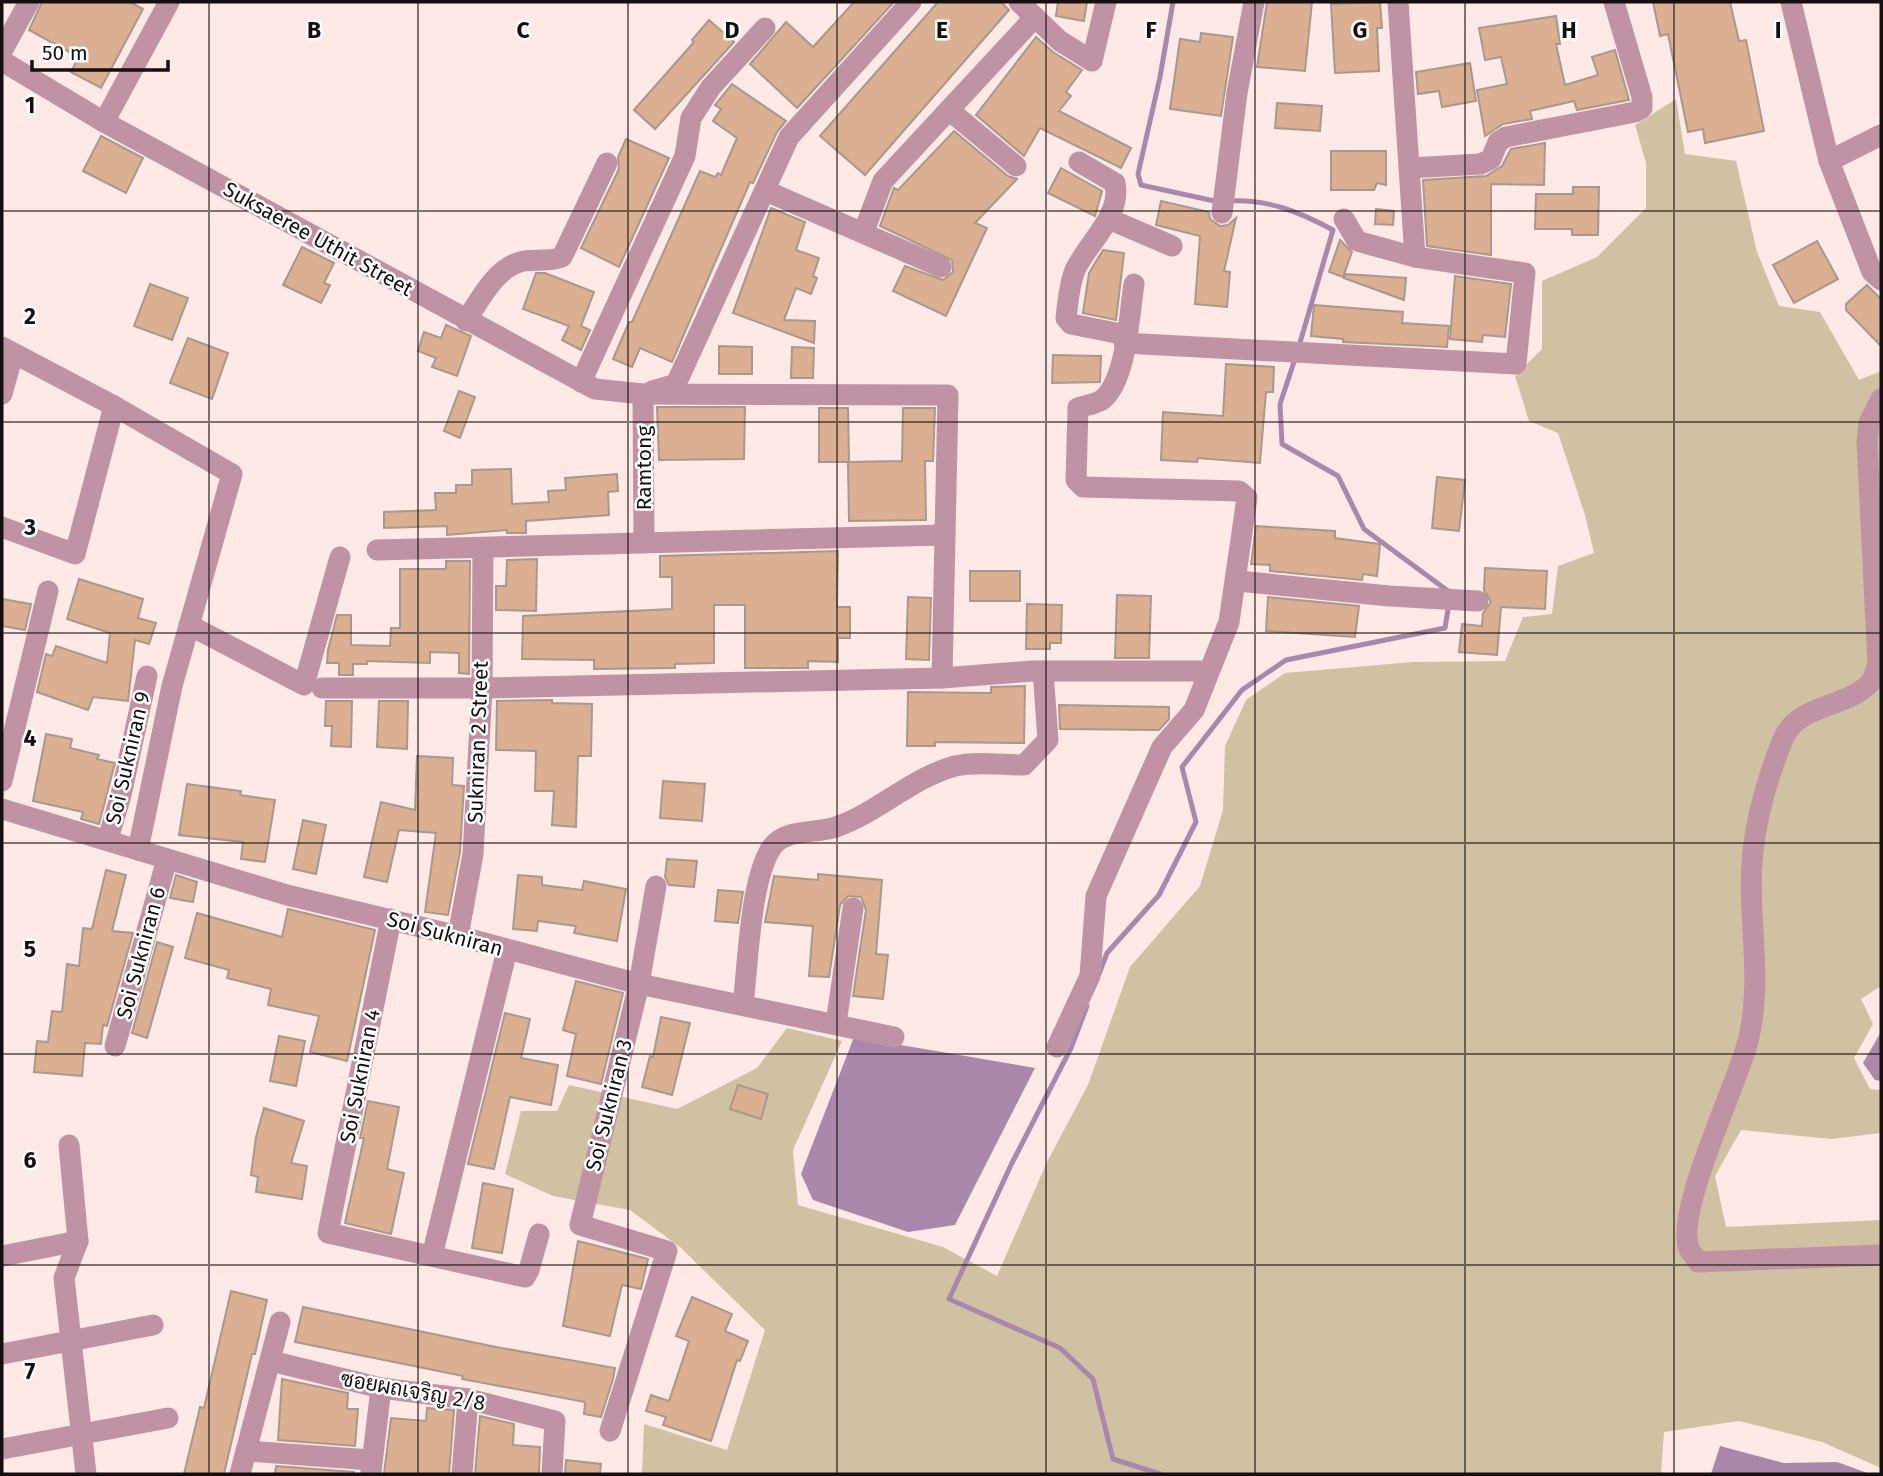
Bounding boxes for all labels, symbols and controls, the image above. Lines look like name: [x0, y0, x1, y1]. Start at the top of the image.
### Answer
text: B: [307, 16, 321, 44]
text: C: [516, 16, 530, 44]
text: D: [725, 16, 740, 44]
text: E: [936, 16, 948, 44]
text: F: [1145, 16, 1157, 44]
text: G: [1353, 16, 1367, 44]
text: H: [1561, 16, 1577, 44]
text: I: [1775, 16, 1781, 44]
scale bar: [32, 28, 168, 72]
text: 50 m: [42, 40, 88, 66]
text: 1: [25, 91, 35, 119]
street label: Suksaeree Uthit Street: [219, 176, 418, 302]
text: 2: [24, 302, 36, 330]
street label: Ramtong: [631, 426, 657, 510]
text: 3: [23, 513, 36, 541]
street label: Sukniran 2 Street: [462, 660, 494, 824]
street label: Soi Sukniran 9: [100, 689, 156, 827]
text: 4: [24, 724, 37, 752]
street label: Soi Sukniran 6: [111, 884, 171, 1022]
street label: Soi Sukniran: [384, 906, 506, 962]
text: 5: [24, 935, 36, 963]
street label: Soi Sukniran 4: [334, 1007, 386, 1145]
street label: Soi Sukniran 3: [580, 1036, 638, 1174]
text: 6: [24, 1146, 37, 1174]
text: 7: [25, 1357, 36, 1385]
street label: ซอยผถเจริญ 2/8: [339, 1365, 487, 1417]

